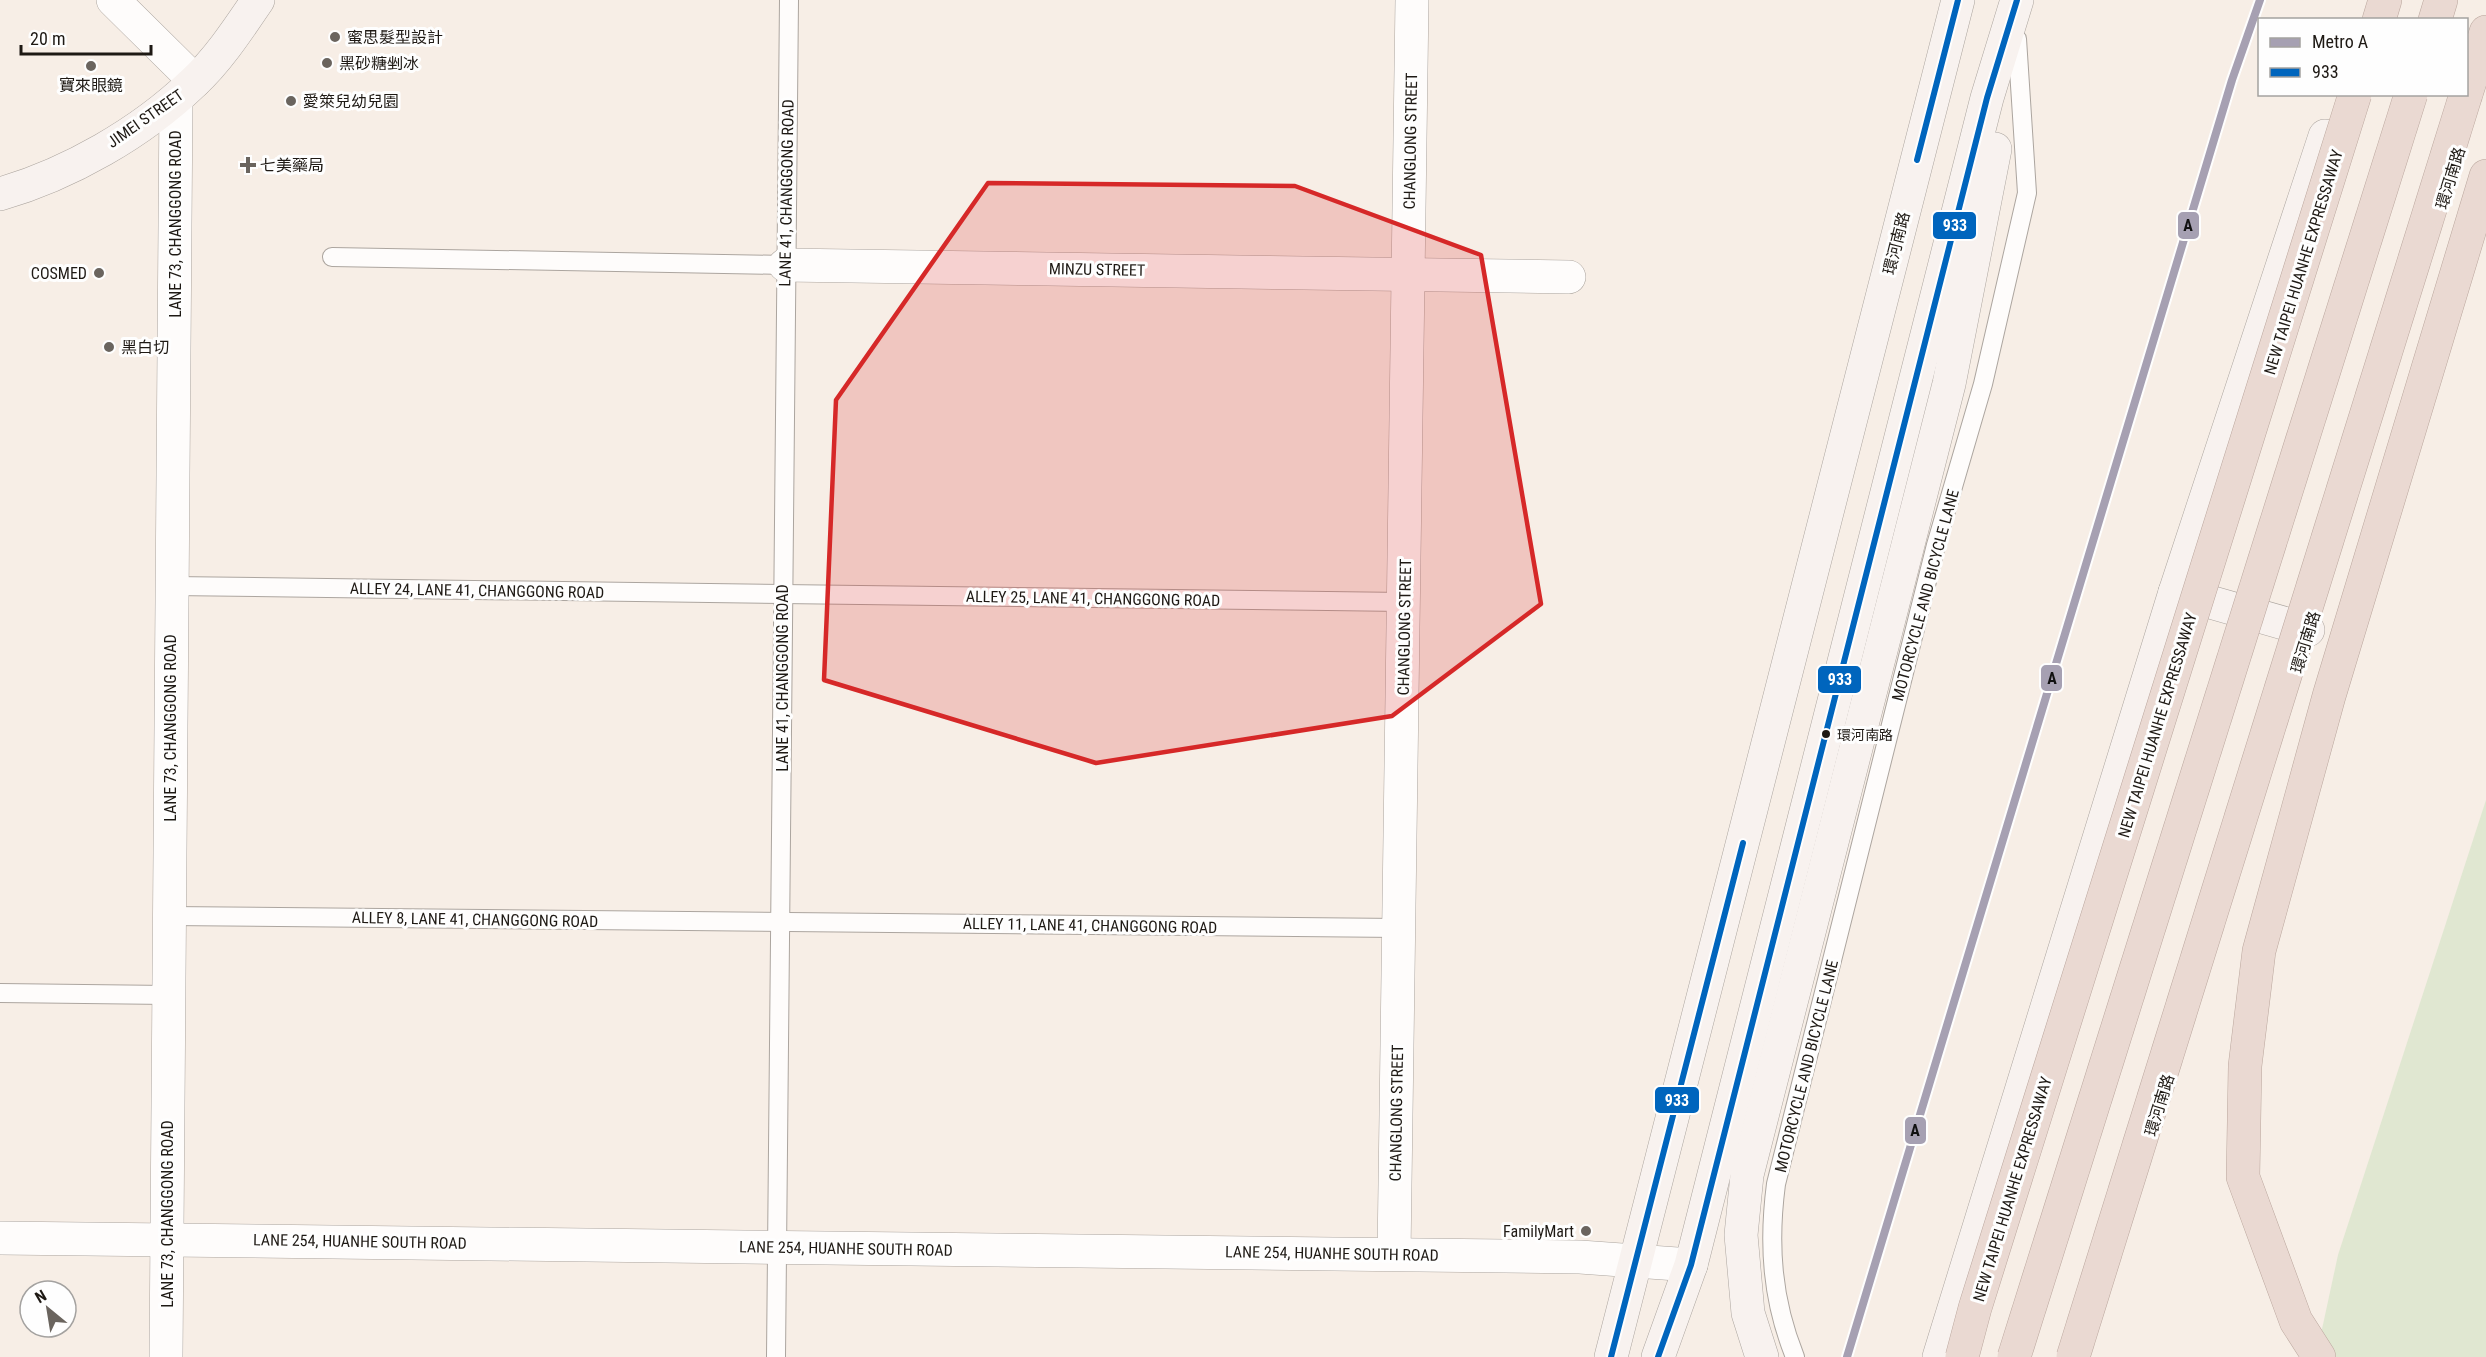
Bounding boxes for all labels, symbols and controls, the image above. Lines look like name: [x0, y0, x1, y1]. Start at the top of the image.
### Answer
scale bar: [21, 18, 152, 56]
legend: [2258, 18, 2468, 96]
text: 20 m: [30, 28, 65, 49]
place label: 蜜思髮型設計: [347, 28, 443, 47]
marker: 蜜思髮型設計: [328, 30, 342, 44]
text: Metro A: [2312, 31, 2369, 52]
place label: 黑砂糖剉冰: [339, 54, 419, 73]
marker: 黑砂糖剉冰: [320, 56, 334, 70]
marker: 寶來眼鏡: [84, 59, 98, 73]
text: 933: [2312, 61, 2339, 82]
street label: CHANGLONG STREET: [1400, 72, 1421, 210]
place label: 寶來眼鏡: [59, 76, 123, 95]
street label: JIMEI STREET: [103, 85, 187, 152]
place label: 愛箂兒幼兒園: [303, 92, 399, 111]
marker: 愛箂兒幼兒園: [284, 94, 298, 108]
street label: LANE 41, CHANGGONG ROAD: [775, 99, 798, 287]
street label: LANE 73, CHANGGONG ROAD: [166, 130, 185, 318]
street label: 環河南路: [2432, 145, 2469, 212]
street label: NEW TAIPEI HUANHE EXPRESSAWAY: [2260, 147, 2347, 377]
place label: 七美藥局: [260, 156, 324, 175]
marker: 七美藥局: [241, 158, 255, 172]
street label: 環河南路: [1880, 210, 1913, 276]
line badge: 933: [1932, 211, 1977, 240]
line badge: A: [2177, 211, 2200, 240]
text: 933: [1943, 216, 1967, 235]
text: A: [2183, 216, 2193, 235]
street label: MINZU STREET: [1049, 259, 1145, 280]
place label: COSMED: [31, 264, 87, 283]
marker: COSMED: [92, 266, 106, 280]
place label: 黑白切: [121, 338, 169, 357]
marker: 黑白切: [102, 340, 116, 354]
street label: MOTORCYCLE AND BICYCLE LANE: [1888, 487, 1963, 703]
street label: CHANGLONG STREET: [1394, 558, 1415, 696]
street label: ALLEY 24, LANE 41, CHANGGONG ROAD: [350, 579, 604, 602]
street label: LANE 41, CHANGGONG ROAD: [773, 584, 792, 772]
street label: ALLEY 25, LANE 41, CHANGGONG ROAD: [966, 587, 1220, 610]
street label: 環河南路: [2287, 609, 2324, 676]
street label: NEW TAIPEI HUANHE EXPRESSAWAY: [2114, 610, 2201, 840]
street label: LANE 73, CHANGGONG ROAD: [161, 634, 180, 822]
line badge: A: [2040, 664, 2063, 692]
line badge: 933: [1817, 665, 1862, 694]
text: A: [2047, 669, 2057, 688]
text: 933: [1828, 670, 1852, 689]
place label: 環河南路: [1837, 727, 1893, 743]
marker: 環河南路: [1820, 728, 1832, 740]
street label: ALLEY 8, LANE 41, CHANGGONG ROAD: [352, 908, 598, 931]
street label: ALLEY 11, LANE 41, CHANGGONG ROAD: [963, 914, 1217, 937]
street label: MOTORCYCLE AND BICYCLE LANE: [1771, 958, 1842, 1174]
street label: CHANGLONG STREET: [1386, 1044, 1407, 1182]
street label: 環河南路: [2141, 1072, 2178, 1139]
street label: NEW TAIPEI HUANHE EXPRESSAWAY: [1969, 1074, 2056, 1304]
line badge: 933: [1654, 1086, 1700, 1114]
text: 933: [1665, 1091, 1689, 1110]
line badge: A: [1904, 1116, 1927, 1145]
street label: LANE 73, CHANGGONG ROAD: [158, 1120, 177, 1308]
text: A: [1910, 1121, 1920, 1140]
place label: FamilyMart: [1503, 1222, 1574, 1241]
marker: FamilyMart: [1579, 1224, 1593, 1238]
street label: LANE 254, HUANHE SOUTH ROAD: [253, 1230, 467, 1253]
street label: LANE 254, HUANHE SOUTH ROAD: [739, 1237, 953, 1260]
street label: LANE 254, HUANHE SOUTH ROAD: [1225, 1242, 1439, 1265]
north arrow: [18, 1279, 78, 1339]
text: N: [32, 1286, 50, 1307]

